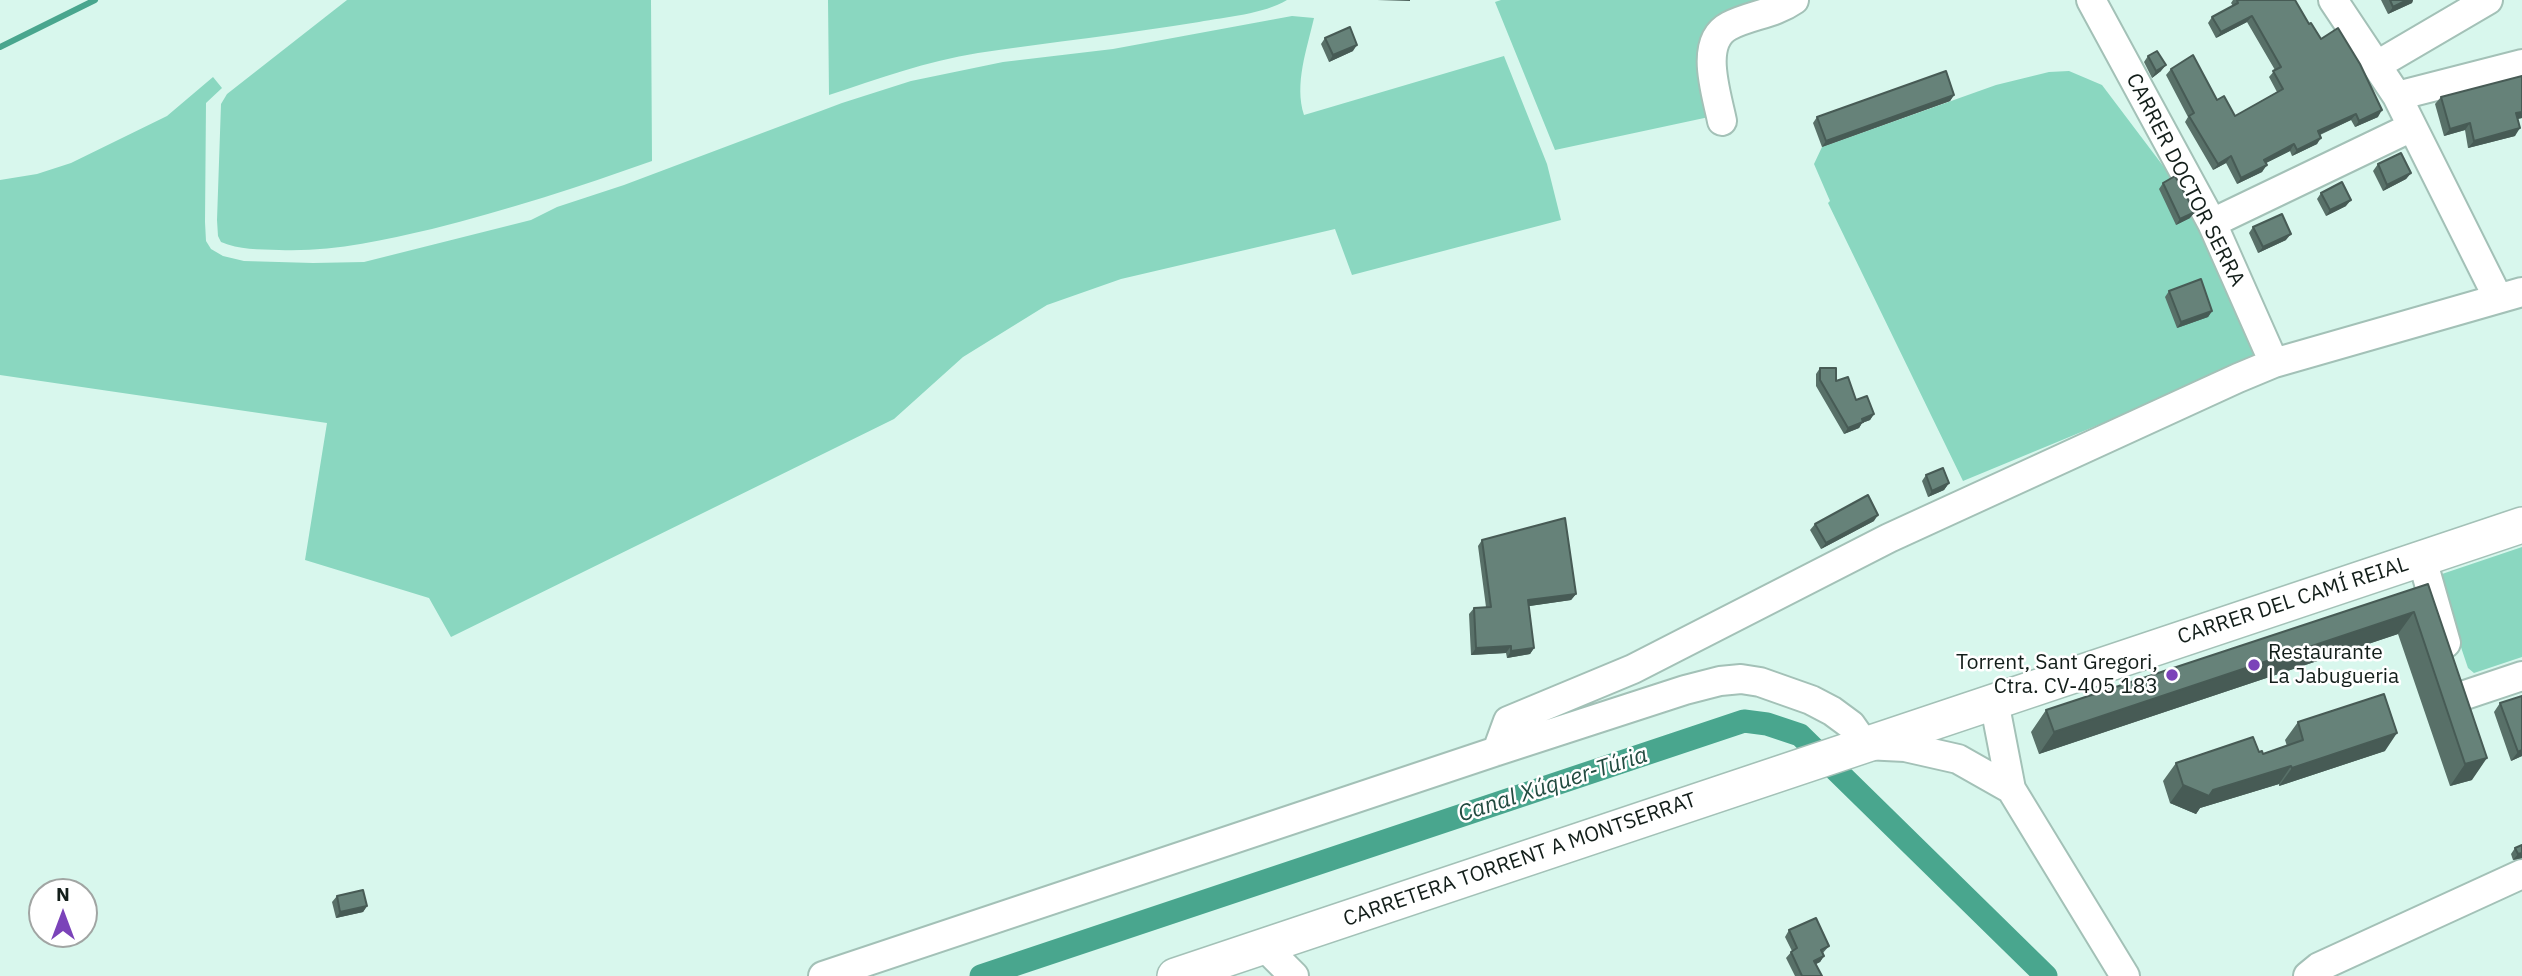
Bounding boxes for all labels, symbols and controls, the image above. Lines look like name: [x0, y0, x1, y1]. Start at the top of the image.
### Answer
street label: CARRER DOCTOR SERRA: [2120, 69, 2250, 291]
street label: CARRER DEL CAMÍ REIAL: [2175, 552, 2411, 650]
place label: Restaurante La Jabugueria: [2268, 640, 2399, 690]
place label: Torrent, Sant Gregori, Ctra. CV-405 183: [1956, 650, 2158, 700]
marker: Restaurante La Jabugueria: [2246, 657, 2262, 673]
marker: Torrent, Sant Gregori, Ctra. CV-405 183: [2164, 667, 2180, 683]
water label: Canal Xúquer-Túria: [1455, 741, 1651, 829]
street label: CARRETERA TORRENT A MONTSERRAT: [1340, 788, 1700, 932]
north arrow: [28, 878, 98, 948]
text: N: [56, 882, 70, 906]

